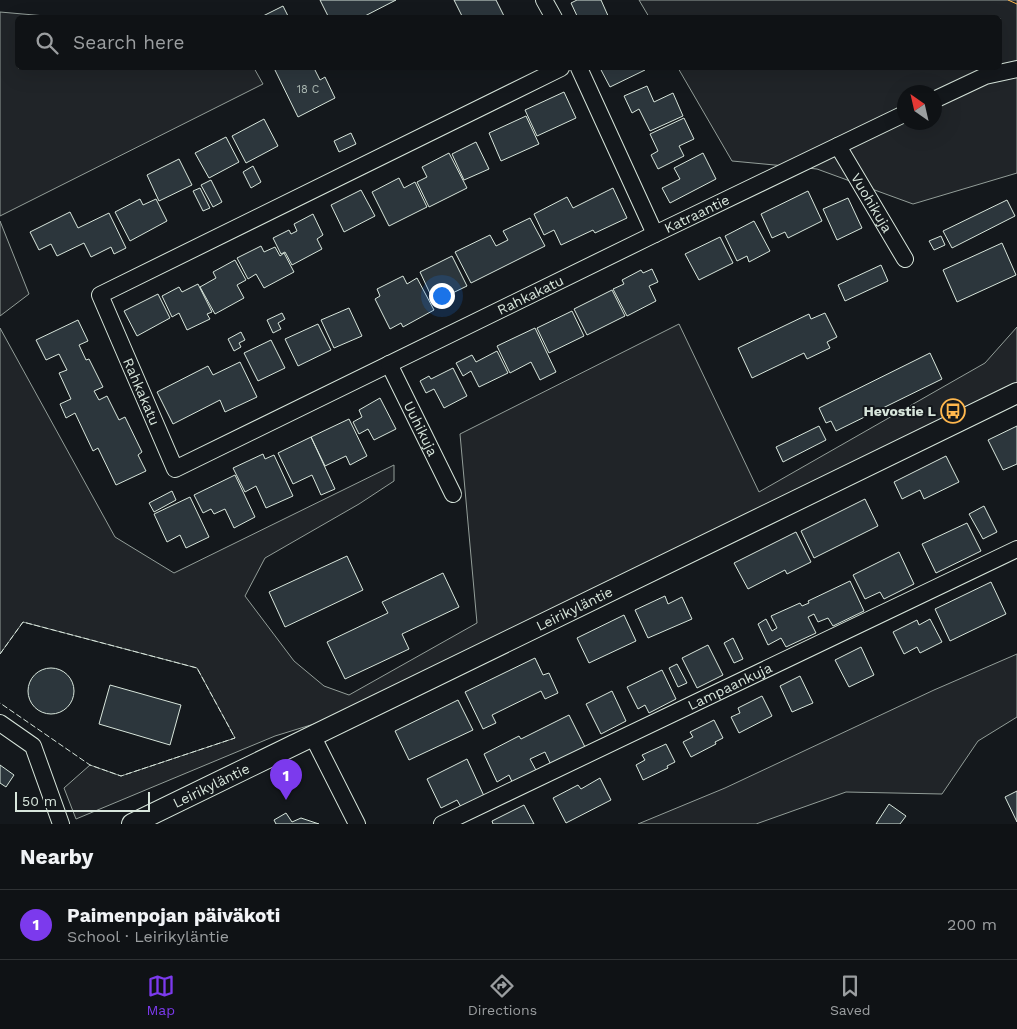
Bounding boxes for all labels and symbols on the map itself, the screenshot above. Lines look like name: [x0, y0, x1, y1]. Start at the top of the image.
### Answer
house number: 18 C: [297, 83, 320, 96]
north arrow: [897, 85, 942, 130]
street label: Vuohikuja: [848, 170, 895, 235]
street label: Katraantie: [662, 191, 732, 236]
street label: Rahkakatu: [495, 272, 566, 318]
your location: [429, 283, 455, 309]
street label: Rahkakatu: [120, 355, 163, 428]
bus stop icon: Hevostie L: [940, 398, 966, 424]
street label: Uuhikuja: [401, 399, 441, 459]
place label: Hevostie L: [863, 403, 937, 419]
street label: Leirikyläntie: [533, 583, 615, 634]
street label: Lampaankuja: [685, 659, 774, 713]
pin: 1: [270, 759, 302, 800]
street label: Leirikyläntie: [170, 760, 252, 811]
scale bar: [15, 789, 150, 812]

